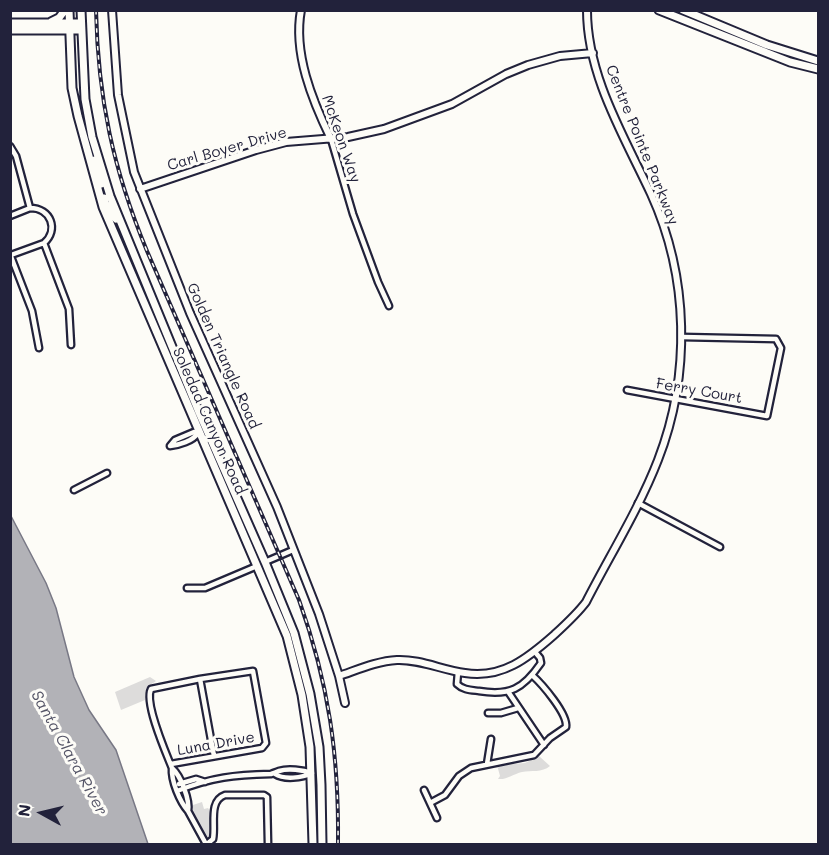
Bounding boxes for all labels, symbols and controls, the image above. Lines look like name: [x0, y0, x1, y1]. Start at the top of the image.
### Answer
street label: Centre Pointe Parkway: [602, 62, 682, 228]
street label: McKeon Way: [318, 93, 364, 185]
street label: Carl Boyer Drive: [165, 123, 289, 175]
street label: Golden Triangle Road: [183, 280, 263, 432]
street label: Soledad Canyon Road: [168, 345, 250, 497]
street label: Ferry Court: [654, 375, 744, 407]
water label: Santa Clara River: [27, 687, 111, 819]
street label: Luna Drive: [176, 728, 256, 760]
north arrow: [12, 783, 72, 843]
text: N: [12, 803, 35, 818]

